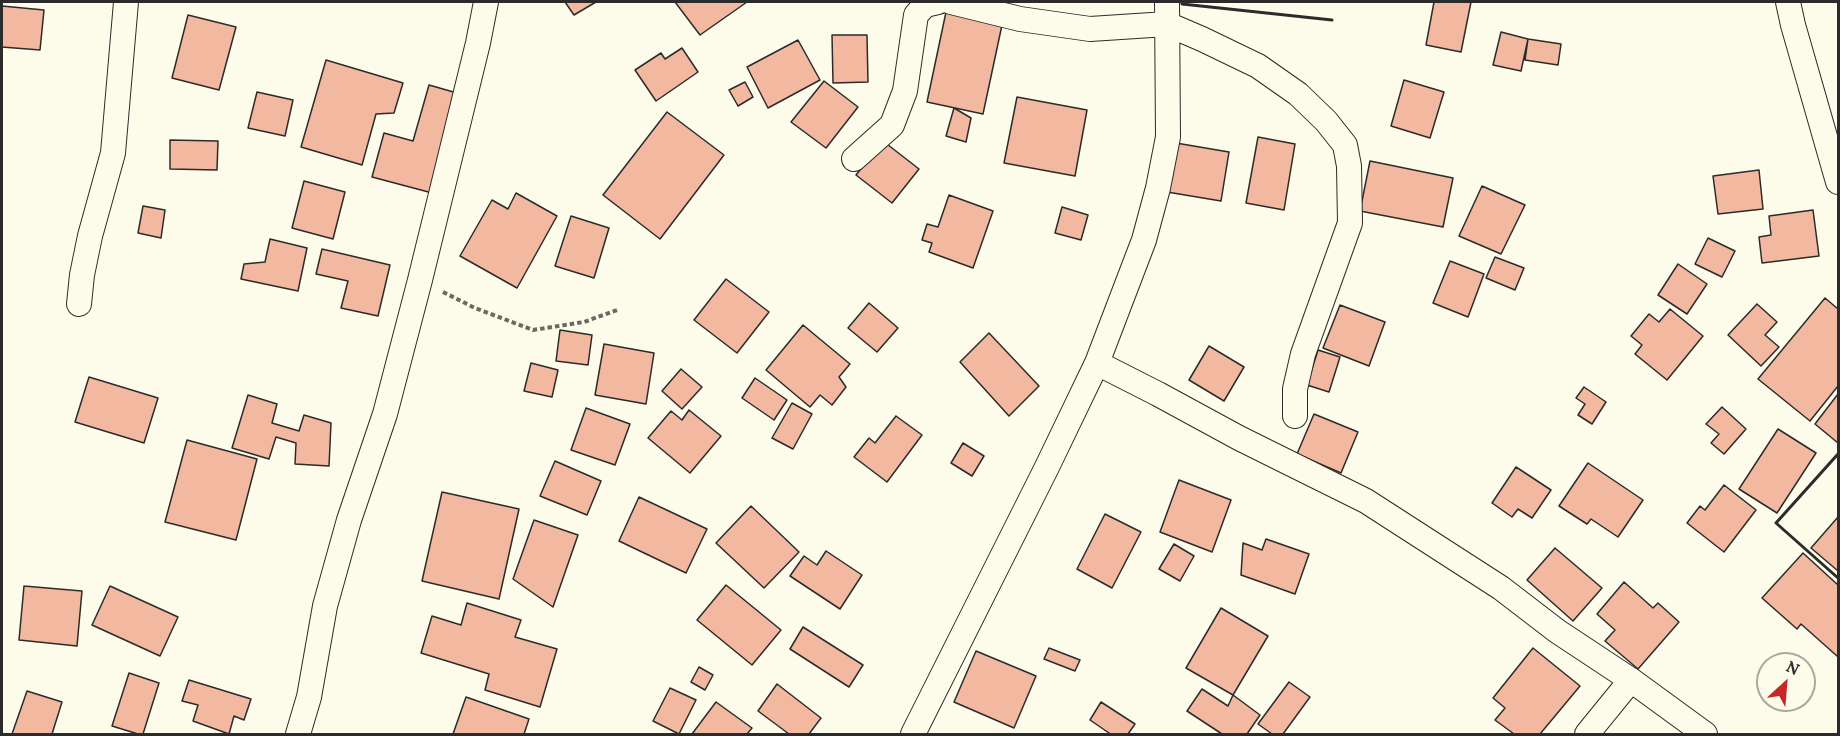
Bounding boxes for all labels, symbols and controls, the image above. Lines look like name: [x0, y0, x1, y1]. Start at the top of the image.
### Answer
north arrow: [1756, 652, 1816, 712]
text: N: [1783, 656, 1803, 679]

